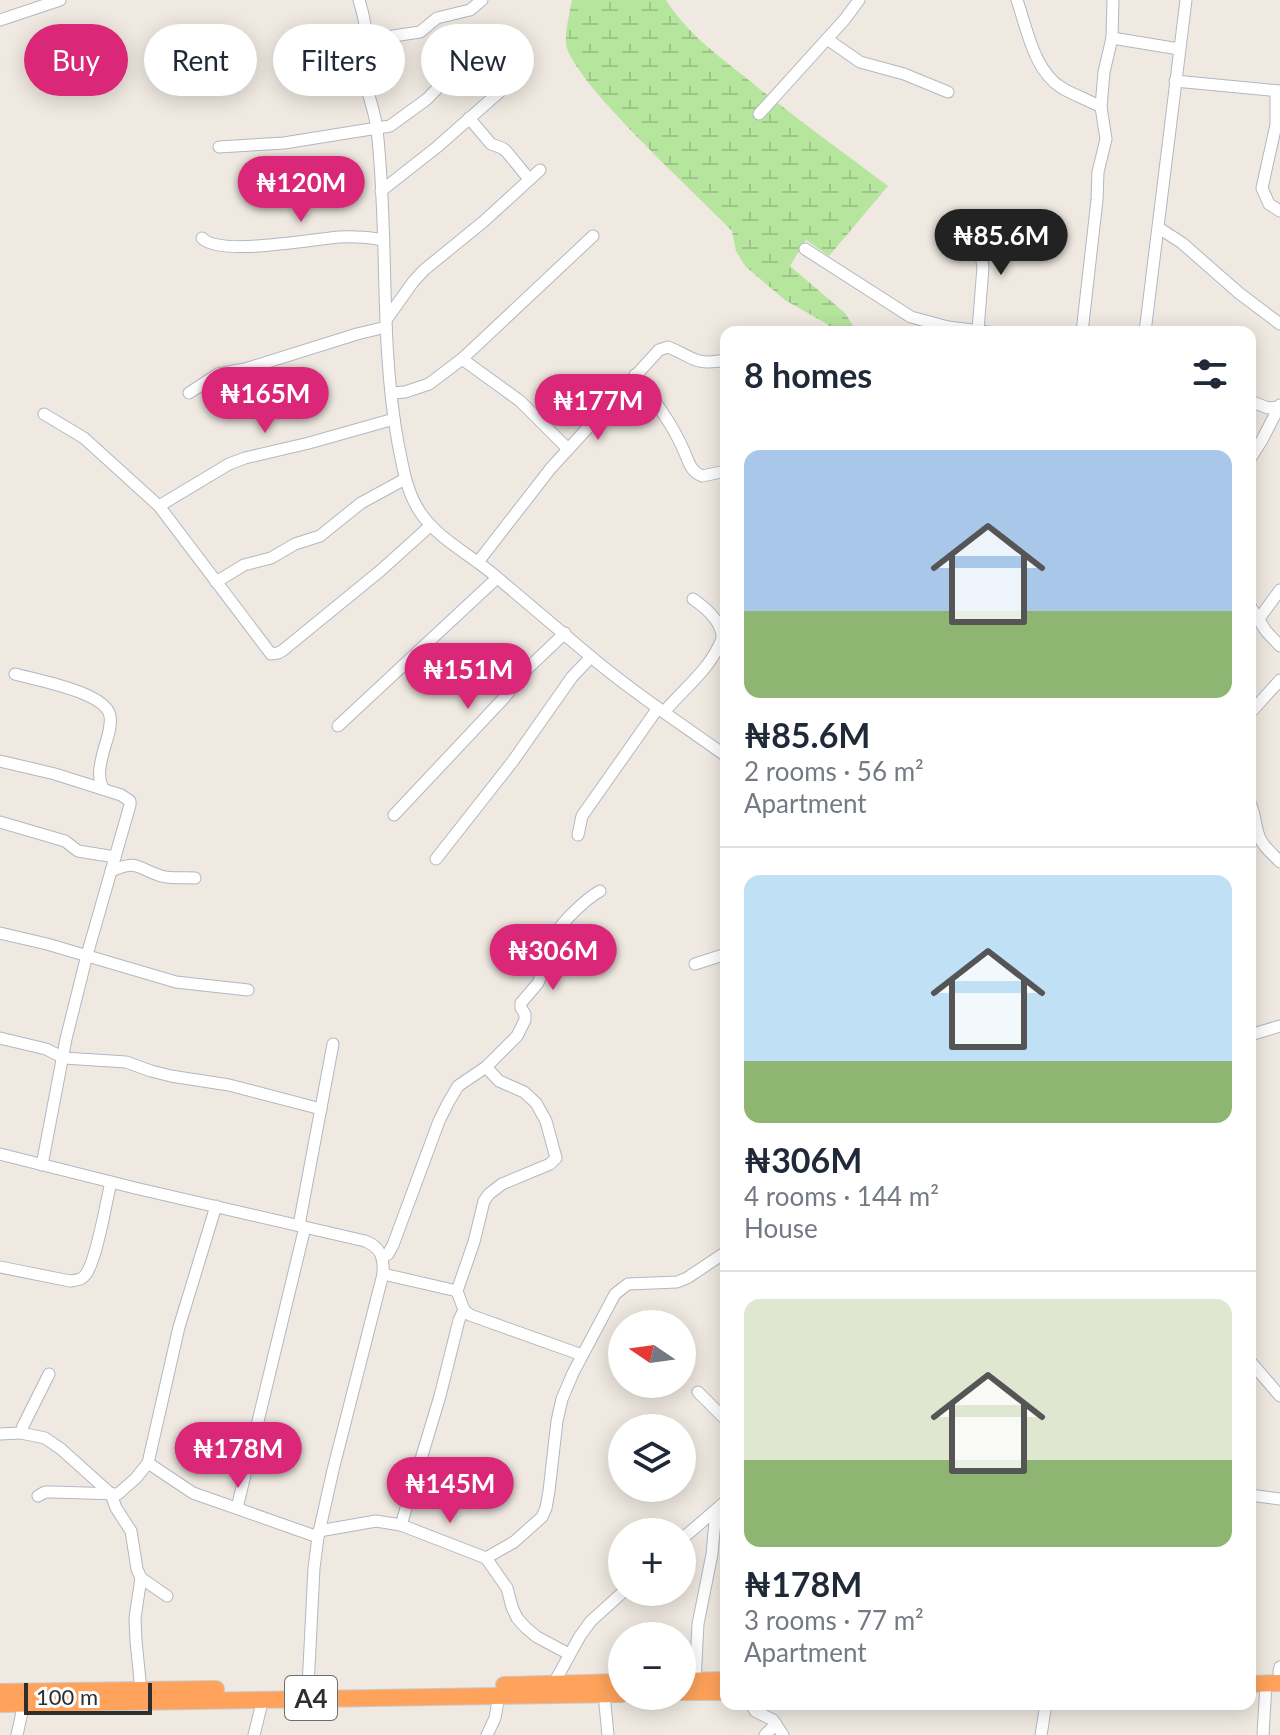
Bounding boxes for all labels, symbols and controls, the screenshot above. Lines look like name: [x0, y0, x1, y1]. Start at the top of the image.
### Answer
chip: Buy: [24, 24, 128, 96]
chip: Rent: [144, 24, 257, 96]
chip: Filters: [273, 24, 405, 96]
chip: New: [421, 24, 534, 96]
pin: ₦120M: [245, 156, 357, 224]
text: ₦120M: [256, 166, 346, 198]
pin: ₦85.6M: [936, 209, 1066, 277]
text: ₦85.6M: [953, 219, 1049, 251]
icon: filters: [1188, 352, 1232, 396]
text: 8 homes: [744, 354, 872, 395]
pin: ₦165M: [209, 367, 321, 435]
pin: ₦177M: [542, 374, 654, 442]
text: ₦165M: [220, 377, 310, 409]
text: ₦177M: [553, 384, 643, 416]
icon: home: [916, 502, 1060, 646]
pin: ₦151M: [412, 643, 524, 711]
text: ₦151M: [423, 653, 513, 685]
text: ₦85.6M: [744, 714, 871, 755]
text: 2 rooms · 56 m²: [744, 755, 924, 787]
text: Apartment: [744, 787, 867, 819]
pin: ₦306M: [497, 924, 609, 992]
icon: home: [916, 927, 1060, 1071]
text: ₦306M: [508, 934, 598, 966]
text: ₦306M: [744, 1139, 862, 1180]
text: 4 rooms · 144 m²: [744, 1180, 939, 1212]
text: House: [744, 1212, 818, 1244]
north arrow: [608, 1310, 696, 1398]
map controls: [608, 1310, 696, 1710]
icon: home: [916, 1351, 1060, 1495]
button: layers: [608, 1414, 696, 1502]
pin: ₦178M: [182, 1422, 294, 1490]
text: ₦178M: [193, 1432, 283, 1464]
pin: ₦145M: [394, 1457, 506, 1525]
text: ₦145M: [405, 1467, 495, 1499]
button: +: [608, 1518, 696, 1606]
text: ₦178M: [744, 1563, 862, 1604]
text: 3 rooms · 77 m²: [744, 1604, 924, 1636]
button: −: [608, 1622, 696, 1710]
text: Apartment: [744, 1636, 867, 1668]
road number: A4: [285, 1676, 337, 1720]
scale bar: [24, 1679, 152, 1715]
text: 100 m: [36, 1683, 98, 1710]

